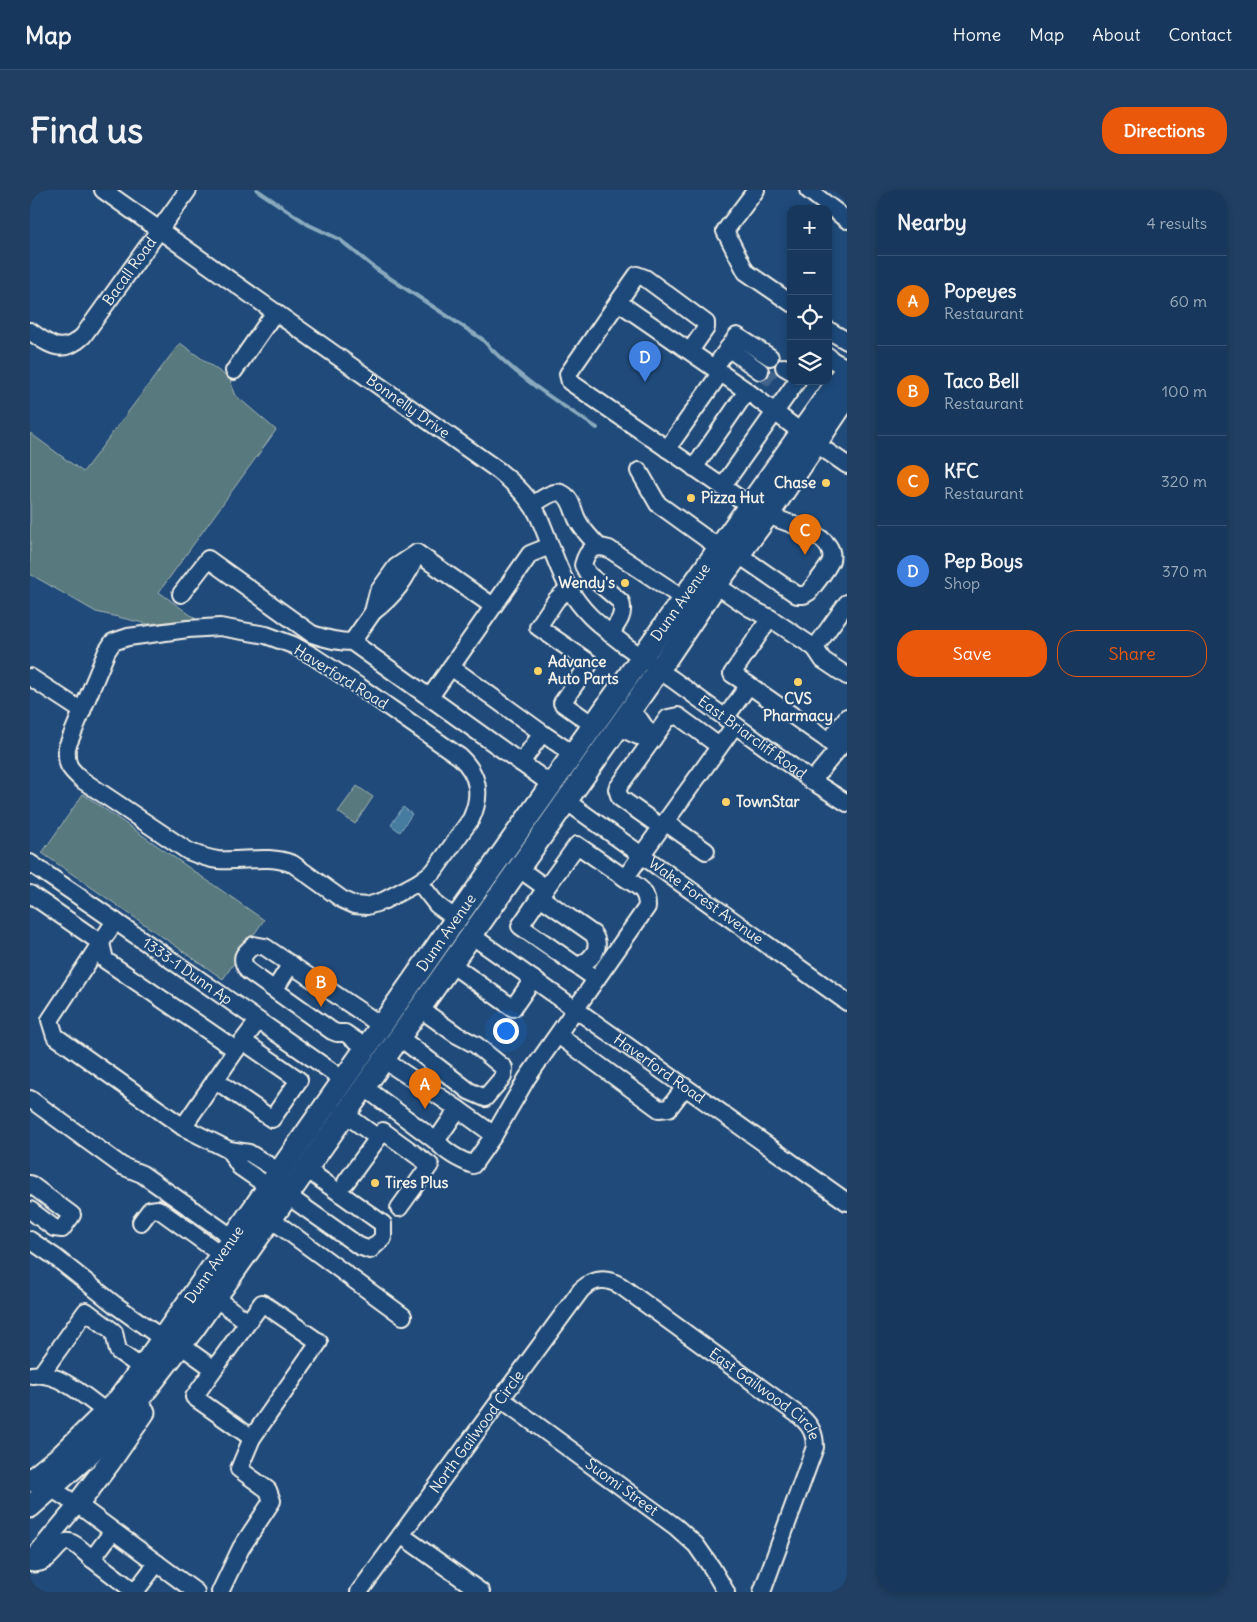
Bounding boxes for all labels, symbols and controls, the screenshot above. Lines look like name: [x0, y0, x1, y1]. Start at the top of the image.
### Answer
text: Map: [25, 20, 72, 50]
text: Home: [953, 23, 1001, 46]
text: Map: [1029, 23, 1064, 46]
text: About: [1092, 23, 1140, 46]
text: Contact: [1168, 23, 1232, 46]
button: Directions: [1102, 107, 1227, 154]
text: Find us: [30, 108, 143, 152]
map controls: [787, 205, 832, 385]
button: +: [787, 205, 832, 250]
text: Nearby: [897, 209, 967, 236]
text: 4 results: [1146, 213, 1207, 233]
street label: Bacall Road: [98, 233, 160, 309]
button: −: [787, 250, 832, 295]
text: Popeyes: [944, 279, 1016, 303]
text: A: [908, 291, 918, 311]
text: 60 m: [1169, 291, 1207, 311]
button: locate: [787, 295, 832, 340]
text: Restaurant: [944, 303, 1024, 323]
button: layers: [787, 340, 832, 385]
pin: D: [629, 341, 661, 382]
text: Taco Bell: [944, 369, 1019, 393]
street label: Bonnelly Drive: [363, 370, 454, 442]
text: B: [908, 381, 918, 401]
text: 100 m: [1162, 381, 1207, 401]
text: Restaurant: [944, 393, 1024, 413]
text: KFC: [944, 459, 979, 483]
text: C: [908, 471, 918, 491]
text: 320 m: [1161, 471, 1207, 491]
place label: Chase: [774, 473, 816, 492]
marker: Chase: [820, 477, 832, 489]
text: Restaurant: [944, 483, 1024, 503]
place label: Pizza Hut: [701, 488, 765, 507]
marker: Pizza Hut: [685, 492, 697, 504]
pin: C: [789, 514, 821, 555]
text: Pep Boys: [944, 549, 1023, 573]
street label: Dunn Avenue: [646, 560, 714, 644]
text: D: [907, 561, 919, 581]
text: 370 m: [1162, 561, 1207, 581]
place label: Wendy's: [558, 573, 615, 593]
text: Shop: [944, 573, 980, 593]
marker: Wendy's: [619, 577, 631, 589]
button: Save: [897, 630, 1047, 677]
button: Share: [1057, 630, 1207, 677]
street label: Haverford Road: [291, 640, 392, 713]
place label: Advance Auto Parts: [548, 652, 619, 688]
marker: Advance Auto Parts: [532, 665, 544, 677]
marker: CVS Pharmacy: [792, 676, 804, 688]
place label: CVS Pharmacy: [763, 689, 833, 726]
street label: East Briarcliff Road: [695, 691, 811, 783]
place label: TownStar: [736, 792, 800, 811]
marker: TownStar: [720, 796, 732, 808]
street label: Wake Forest Avenue: [645, 853, 767, 948]
street label: Dunn Avenue: [412, 890, 480, 975]
street label: 1333-1 Dunn Ap: [139, 933, 236, 1009]
pin: B: [305, 966, 337, 1007]
your location: [493, 1018, 519, 1044]
street label: Haverford Road: [610, 1029, 709, 1107]
pin: A: [409, 1068, 441, 1109]
place label: Tires Plus: [385, 1173, 448, 1192]
marker: Tires Plus: [369, 1177, 381, 1189]
street label: Dunn Avenue: [180, 1222, 248, 1307]
street label: East Gailwood Circle: [706, 1343, 824, 1442]
street label: North Gailwood Circle: [425, 1366, 528, 1496]
street label: Suomi Street: [582, 1454, 662, 1520]

